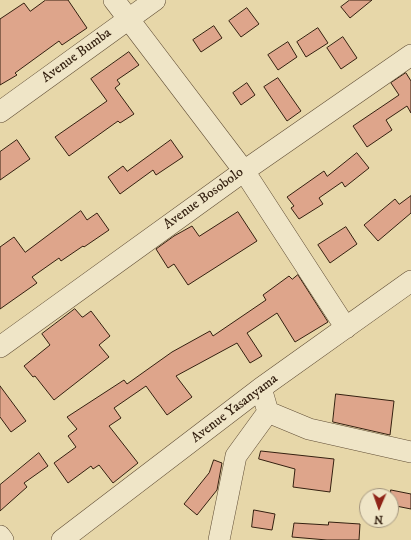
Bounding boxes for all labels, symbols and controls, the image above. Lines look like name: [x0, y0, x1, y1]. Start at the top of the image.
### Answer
street label: Avenue Bumba: [39, 25, 115, 87]
street label: Avenue Bosobolo: [161, 164, 247, 234]
street label: Avenue Yasanyama: [188, 371, 282, 447]
north arrow: [359, 488, 399, 528]
text: N: [374, 512, 383, 526]

